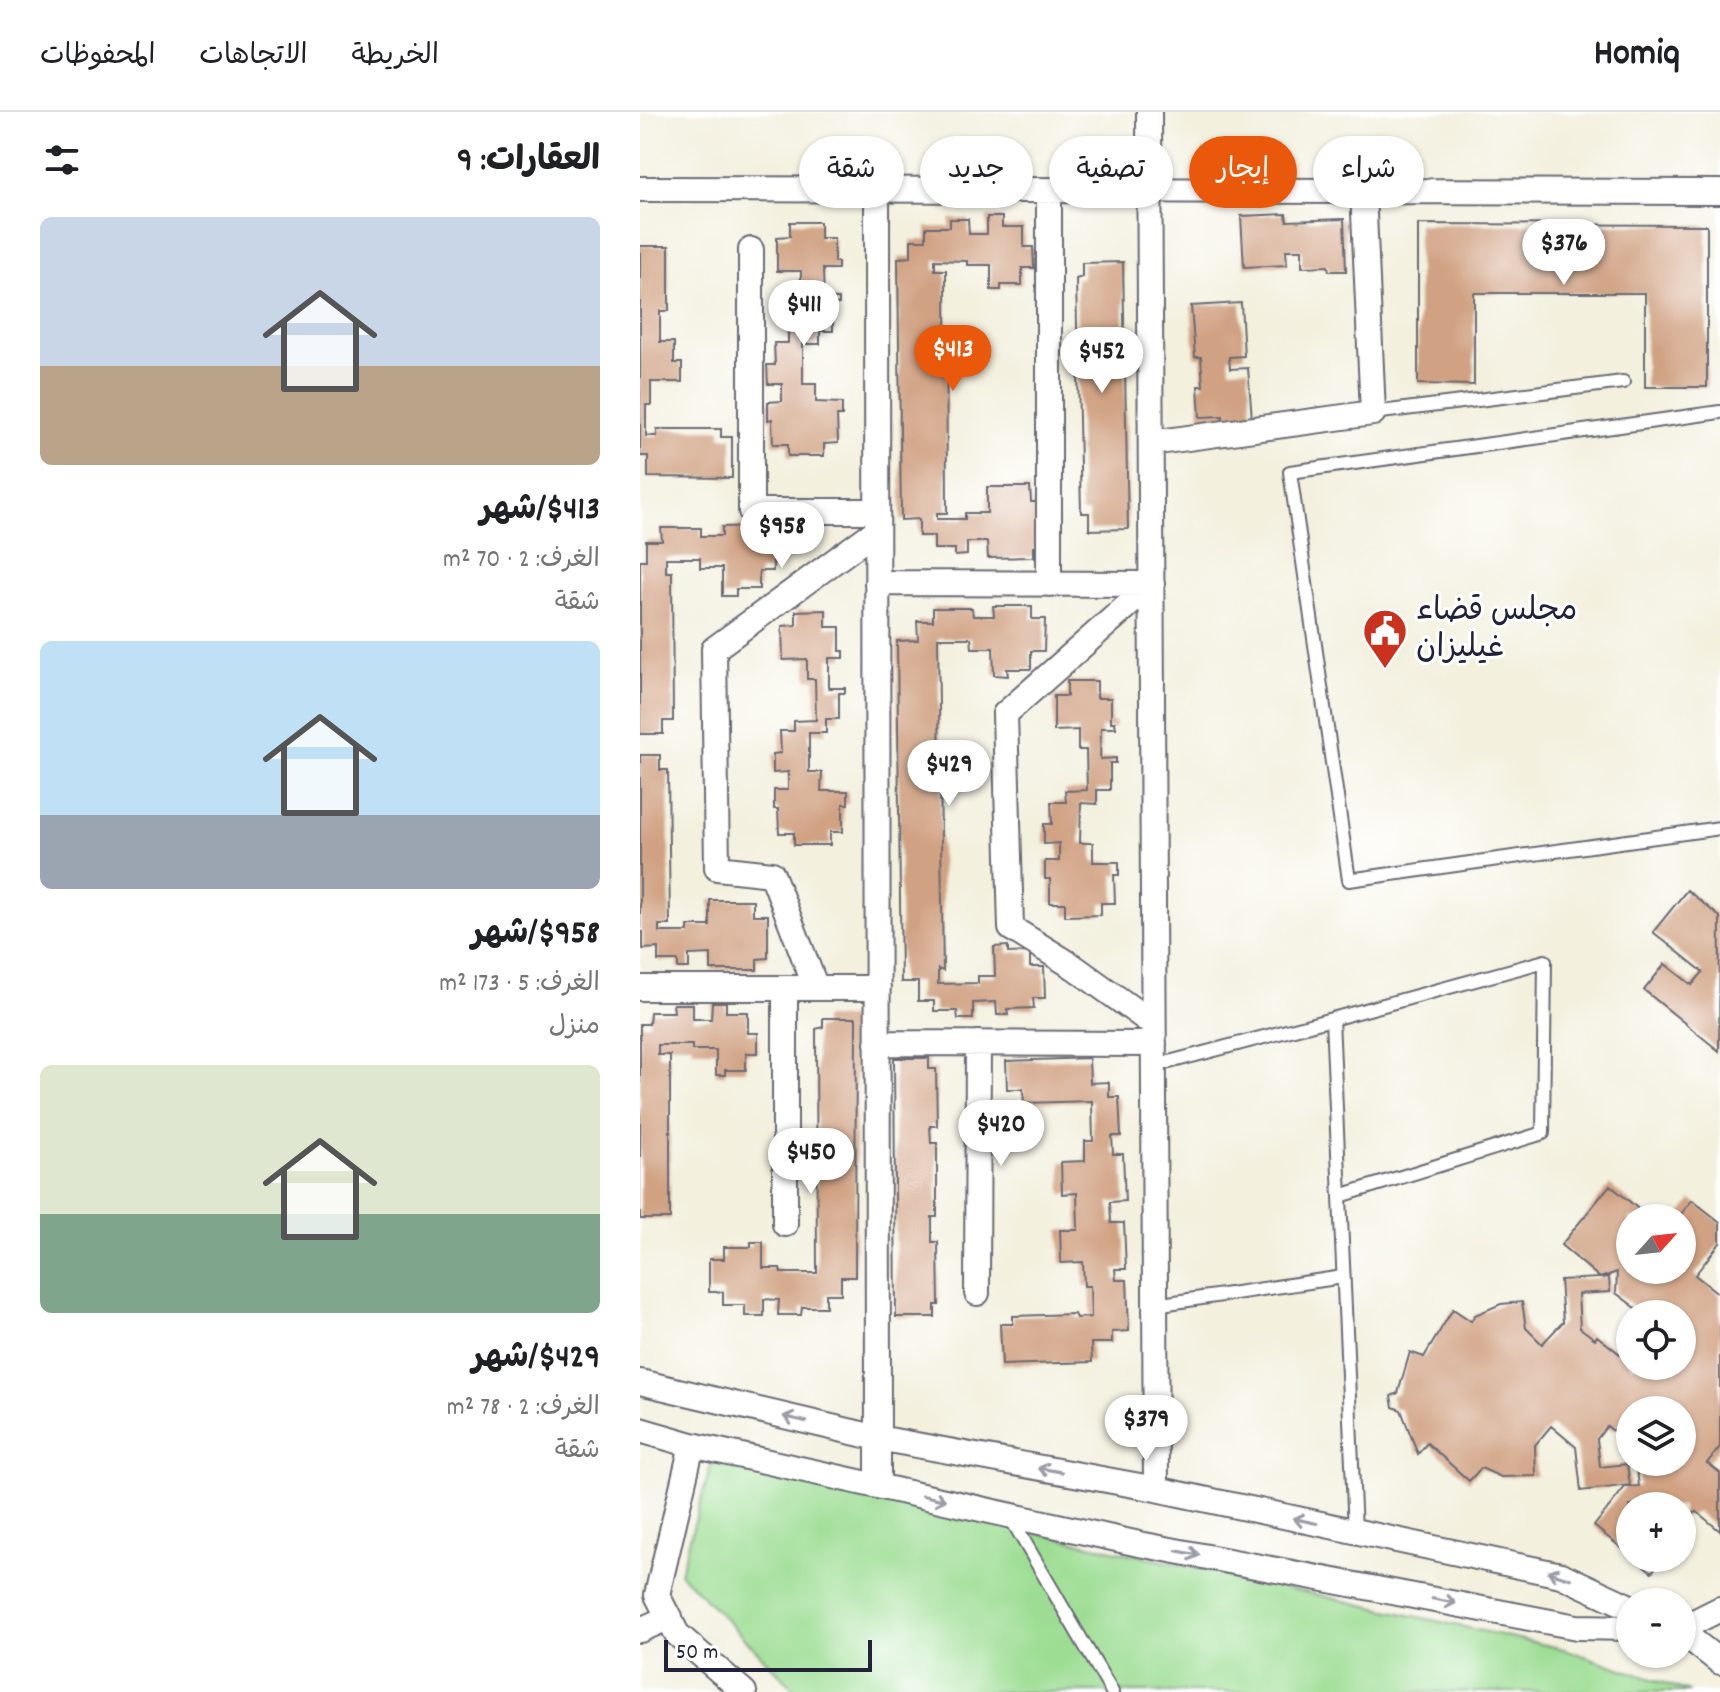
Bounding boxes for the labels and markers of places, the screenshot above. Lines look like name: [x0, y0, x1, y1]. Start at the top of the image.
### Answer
pin: $376: [1517, 219, 1611, 287]
pin: $411: [757, 280, 851, 348]
pin: $413: [906, 325, 1000, 393]
pin: $452: [1055, 327, 1149, 395]
pin: $958: [735, 502, 829, 570]
place label: مجلس قضاء غيليزان: [1416, 590, 1577, 673]
public building icon: مجلس قضاء غيليزان: [1361, 607, 1409, 670]
pin: $429: [902, 740, 996, 808]
pin: $420: [954, 1100, 1048, 1168]
pin: $450: [764, 1128, 858, 1196]
pin: $379: [1099, 1395, 1193, 1463]

